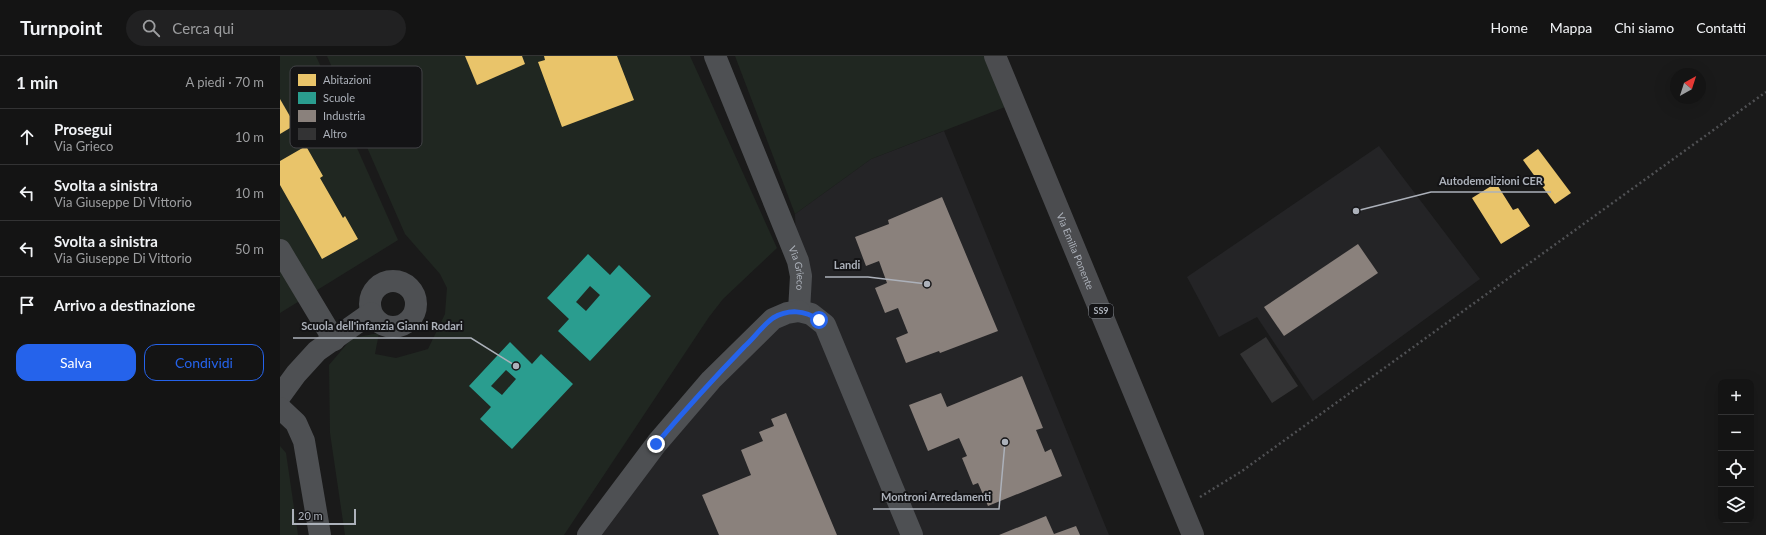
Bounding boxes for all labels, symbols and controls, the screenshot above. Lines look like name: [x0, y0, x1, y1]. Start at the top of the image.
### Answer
search box: [126, 10, 406, 46]
text: Turnpoint: [20, 16, 102, 39]
icon: search: [140, 17, 162, 39]
text: Cerca qui: [172, 19, 234, 37]
text: Home: [1491, 19, 1528, 36]
text: Mappa: [1550, 19, 1592, 36]
text: Chi siamo: [1614, 19, 1674, 36]
text: Contatti: [1696, 19, 1746, 36]
legend: [290, 66, 422, 148]
north arrow: [1670, 68, 1706, 104]
text: 1 min: [16, 72, 58, 93]
text: Abitazioni: [323, 73, 372, 86]
text: A piedi · 70 m: [185, 74, 264, 90]
text: Scuole: [323, 91, 355, 104]
text: Industria: [323, 109, 365, 122]
text: Prosegui: [54, 120, 112, 138]
icon: ahead: [16, 126, 38, 148]
text: Altro: [323, 127, 347, 140]
text: 10 m: [235, 129, 264, 145]
text: Via Grieco: [54, 138, 113, 154]
callout: Autodemolizioni CER: [1431, 169, 1551, 192]
text: Autodemolizioni CER: [1438, 174, 1544, 187]
text: Svolta a sinistra: [54, 176, 158, 194]
icon: left: [16, 182, 38, 204]
text: 10 m: [235, 185, 264, 201]
text: Via Giuseppe Di Vittorio: [54, 194, 192, 210]
street label: Via Emilia Ponente: [1054, 211, 1097, 291]
text: Svolta a sinistra: [54, 232, 158, 250]
icon: left: [16, 238, 38, 260]
text: 50 m: [235, 241, 264, 257]
street label: Via Grieco: [786, 244, 807, 291]
text: Via Giuseppe Di Vittorio: [54, 250, 192, 266]
callout: Landi: [825, 254, 868, 277]
text: Landi: [834, 258, 860, 271]
icon: arrive: [16, 294, 38, 316]
text: Arrivo a destinazione: [54, 296, 195, 314]
road number: SS9: [1089, 304, 1113, 318]
route start: [810, 311, 828, 329]
callout: Scuola dell'infanzia Gianni Rodari: [293, 315, 471, 338]
text: Scuola dell'infanzia Gianni Rodari: [301, 319, 463, 332]
button: Salva: [16, 344, 136, 381]
button: Condividi: [144, 344, 264, 381]
map controls: [1718, 379, 1754, 523]
button: +: [1718, 379, 1754, 415]
button: −: [1718, 415, 1754, 451]
route end: [647, 435, 665, 453]
button: locate: [1718, 451, 1754, 487]
callout: Montroni Arredamenti: [873, 486, 999, 509]
button: layers: [1718, 487, 1754, 523]
text: Montroni Arredamenti: [881, 490, 991, 503]
scale bar: [292, 507, 356, 526]
text: 20 m: [298, 509, 323, 522]

